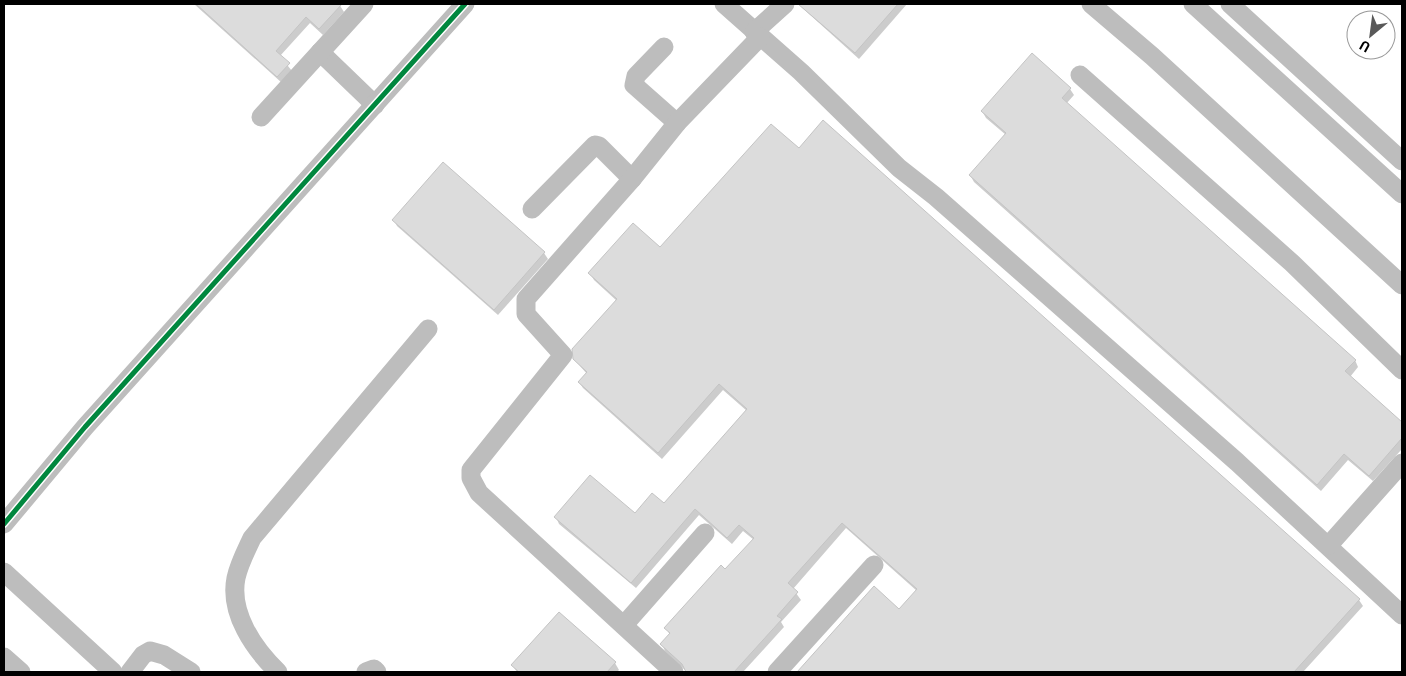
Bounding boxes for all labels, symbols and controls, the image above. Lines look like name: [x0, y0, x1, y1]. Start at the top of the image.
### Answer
north arrow: [1346, 10, 1396, 60]
text: U: [1357, 37, 1373, 56]

